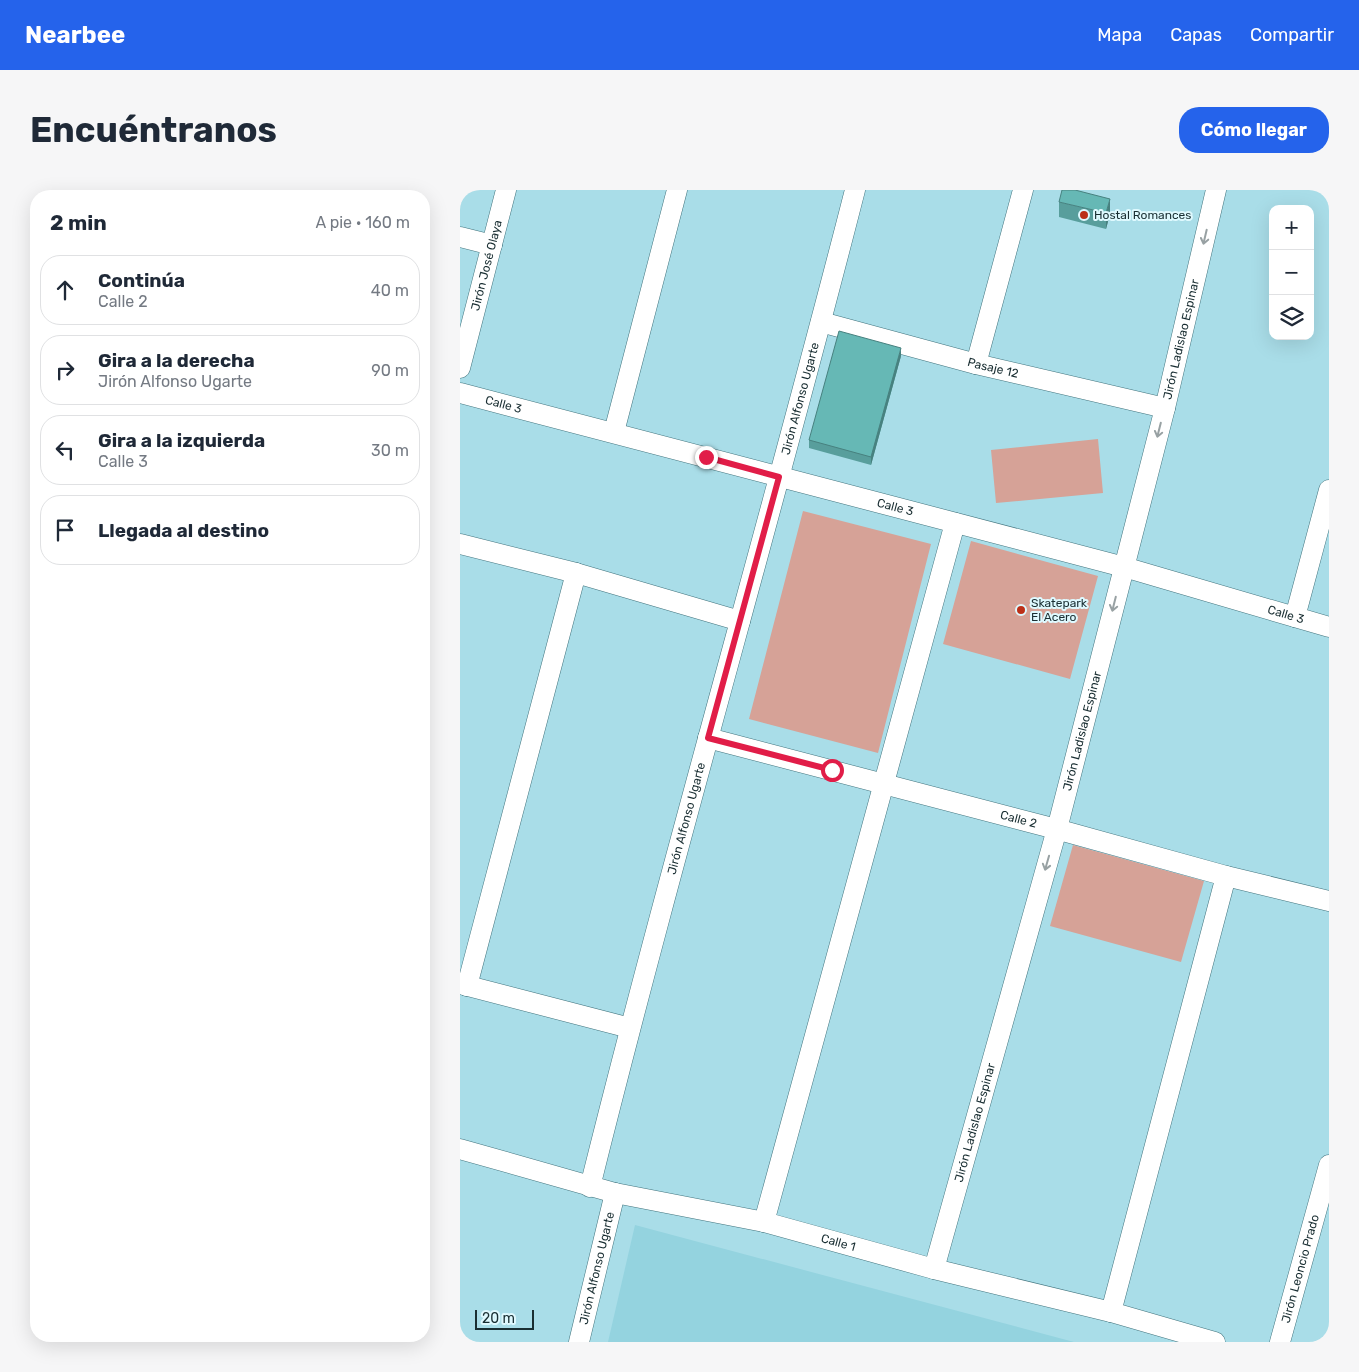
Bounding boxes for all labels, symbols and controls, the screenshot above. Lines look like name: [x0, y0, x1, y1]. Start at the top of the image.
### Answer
text: Nearbee: [25, 21, 125, 49]
text: Mapa: [1097, 24, 1142, 46]
text: Capas: [1170, 24, 1222, 46]
text: Compartir: [1250, 24, 1334, 46]
button: Cómo llegar: [1179, 107, 1329, 153]
text: Encuéntranos: [30, 109, 277, 151]
map controls: [1269, 205, 1314, 340]
button: +: [1269, 205, 1314, 250]
place label: Hostal Romances: [1094, 208, 1191, 222]
marker: Hostal Romances: [1078, 209, 1090, 221]
text: 2 min: [50, 210, 107, 235]
text: A pie · 160 m: [315, 213, 410, 232]
street label: Jirón José Olaya: [468, 219, 505, 312]
one-way arrow: [1200, 229, 1209, 245]
button: −: [1269, 250, 1314, 295]
text: Continúa: [98, 269, 185, 292]
icon: ahead: [51, 276, 79, 304]
street label: Jirón Ladislao Espinar: [1160, 277, 1202, 401]
text: 40 m: [371, 281, 409, 300]
text: Calle 2: [98, 292, 148, 311]
button: layers: [1269, 295, 1314, 340]
street label: Jirón Alfonso Ugarte: [779, 341, 822, 456]
text: Gira a la derecha: [98, 349, 255, 372]
street label: Pasaje 12: [966, 355, 1020, 381]
icon: right: [51, 356, 79, 384]
text: 90 m: [371, 361, 409, 380]
text: Jirón Alfonso Ugarte: [98, 372, 252, 391]
street label: Calle 3: [484, 393, 523, 416]
one-way arrow: [1154, 421, 1163, 437]
text: Gira a la izquierda: [98, 429, 265, 452]
icon: left: [51, 436, 79, 464]
text: 30 m: [371, 441, 409, 460]
route end: [695, 446, 718, 469]
text: Calle 3: [98, 452, 148, 471]
street label: Calle 3: [875, 496, 915, 519]
icon: arrive: [51, 516, 79, 544]
text: Llegada al destino: [98, 519, 269, 542]
place label: Skatepark El Acero: [1031, 596, 1088, 624]
one-way arrow: [1109, 596, 1119, 612]
street label: Calle 3: [1266, 602, 1306, 626]
marker: Skatepark El Acero: [1015, 604, 1027, 616]
street label: Jirón Ladislao Espinar: [1060, 669, 1104, 792]
route start: [821, 759, 844, 782]
street label: Jirón Alfonso Ugarte: [665, 760, 708, 876]
street label: Calle 2: [999, 808, 1038, 831]
one-way arrow: [1042, 854, 1052, 870]
street label: Jirón Ladislao Espinar: [952, 1061, 998, 1184]
street label: Jirón Alfonso Ugarte: [576, 1210, 617, 1326]
street label: Jirón Leoncio Prado: [1279, 1213, 1322, 1325]
street label: Calle 1: [819, 1231, 857, 1254]
scale bar: [475, 1307, 534, 1330]
text: 20 m: [482, 1310, 515, 1327]

